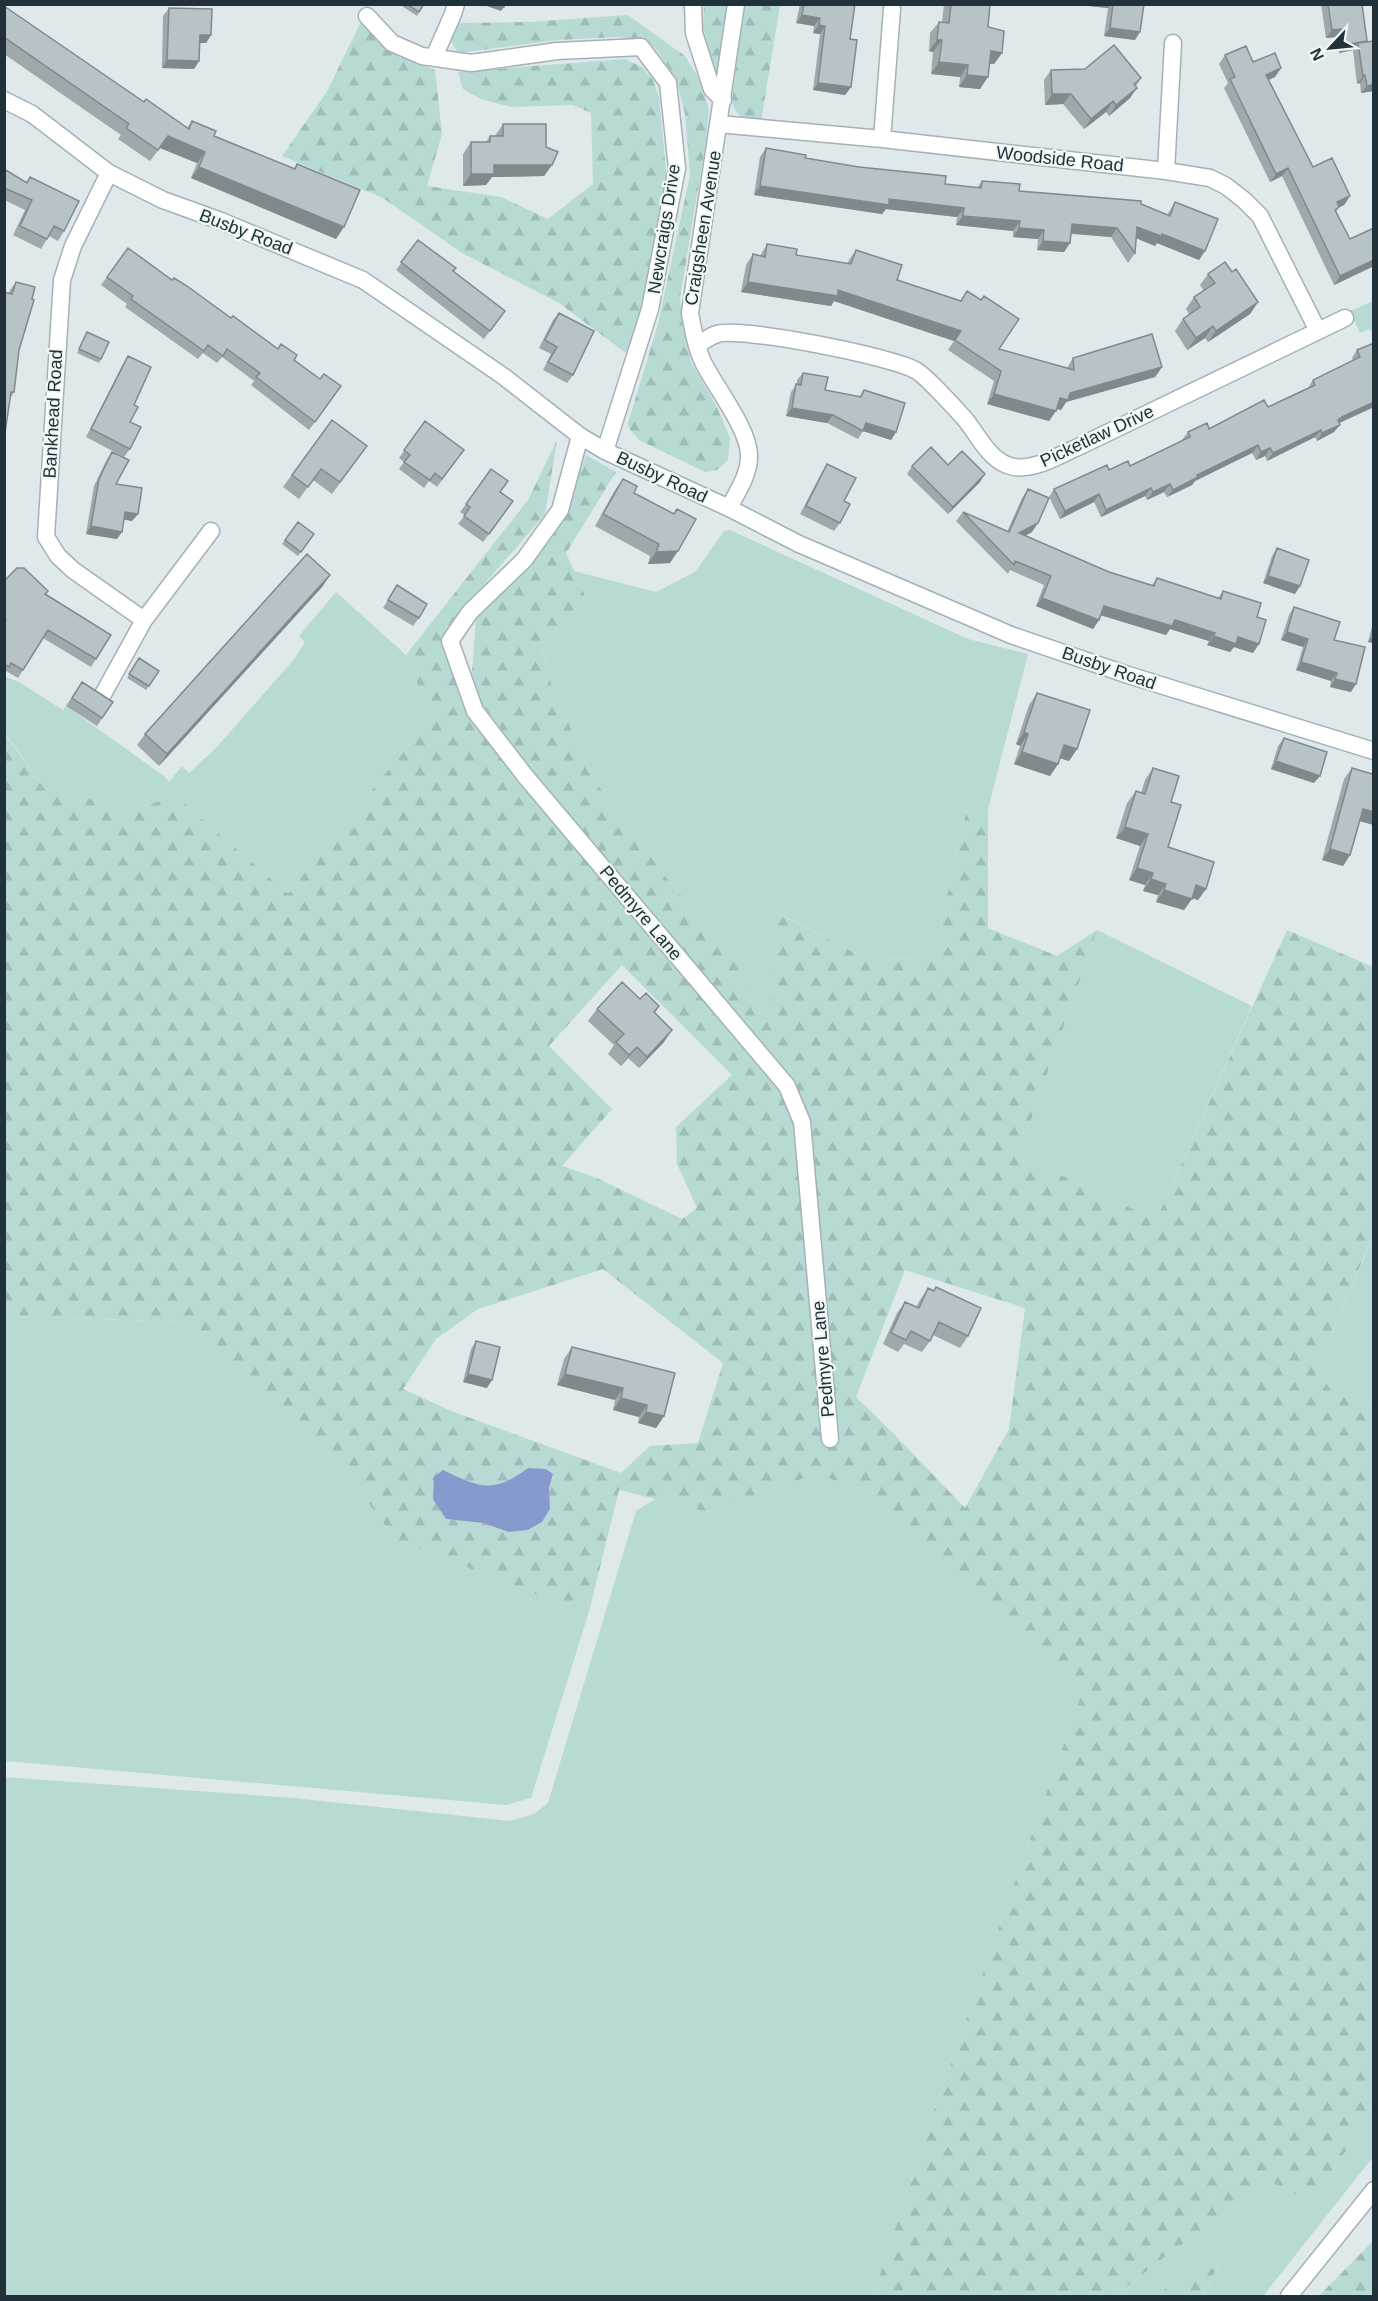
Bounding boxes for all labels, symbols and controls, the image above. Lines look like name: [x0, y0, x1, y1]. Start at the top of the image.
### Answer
north arrow: [1300, 18, 1360, 78]
text: N: [1307, 45, 1327, 63]
street label: Woodside Road: [995, 142, 1125, 176]
street label: Craigsheen Avenue: [681, 149, 725, 307]
street label: Newcraigs Drive: [644, 163, 684, 295]
street label: Busby Road: [197, 205, 295, 259]
street label: Bankhead Road: [40, 349, 66, 479]
street label: Picketlaw Drive: [1037, 401, 1157, 471]
street label: Busby Road: [613, 447, 711, 507]
street label: Busby Road: [1059, 643, 1159, 693]
street label: Pedmyre Lane: [596, 862, 686, 964]
street label: Pedmyre Lane: [808, 1300, 838, 1418]

